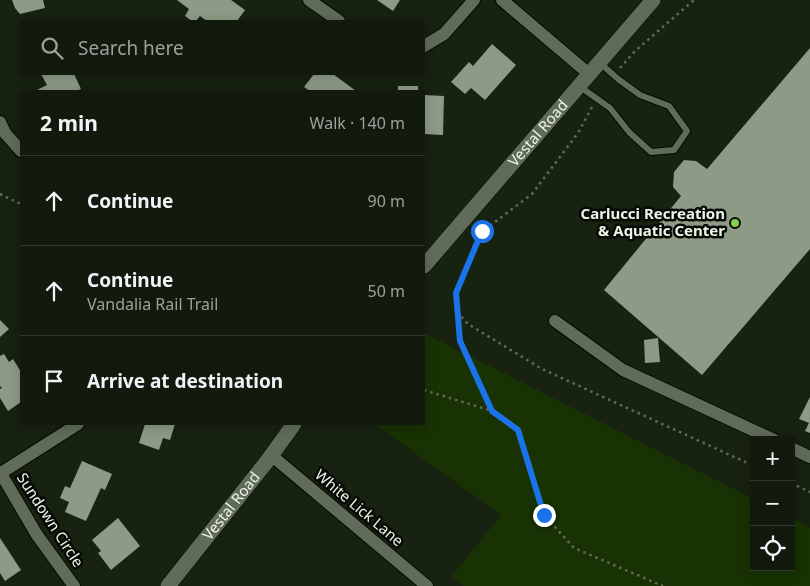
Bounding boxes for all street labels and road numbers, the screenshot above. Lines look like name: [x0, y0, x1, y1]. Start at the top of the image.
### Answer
street label: Vestal Road: [503, 95, 572, 170]
street label: White Lick Lane: [311, 464, 408, 550]
street label: Vestal Road: [197, 467, 264, 544]
street label: Sundown Circle: [13, 469, 89, 570]

